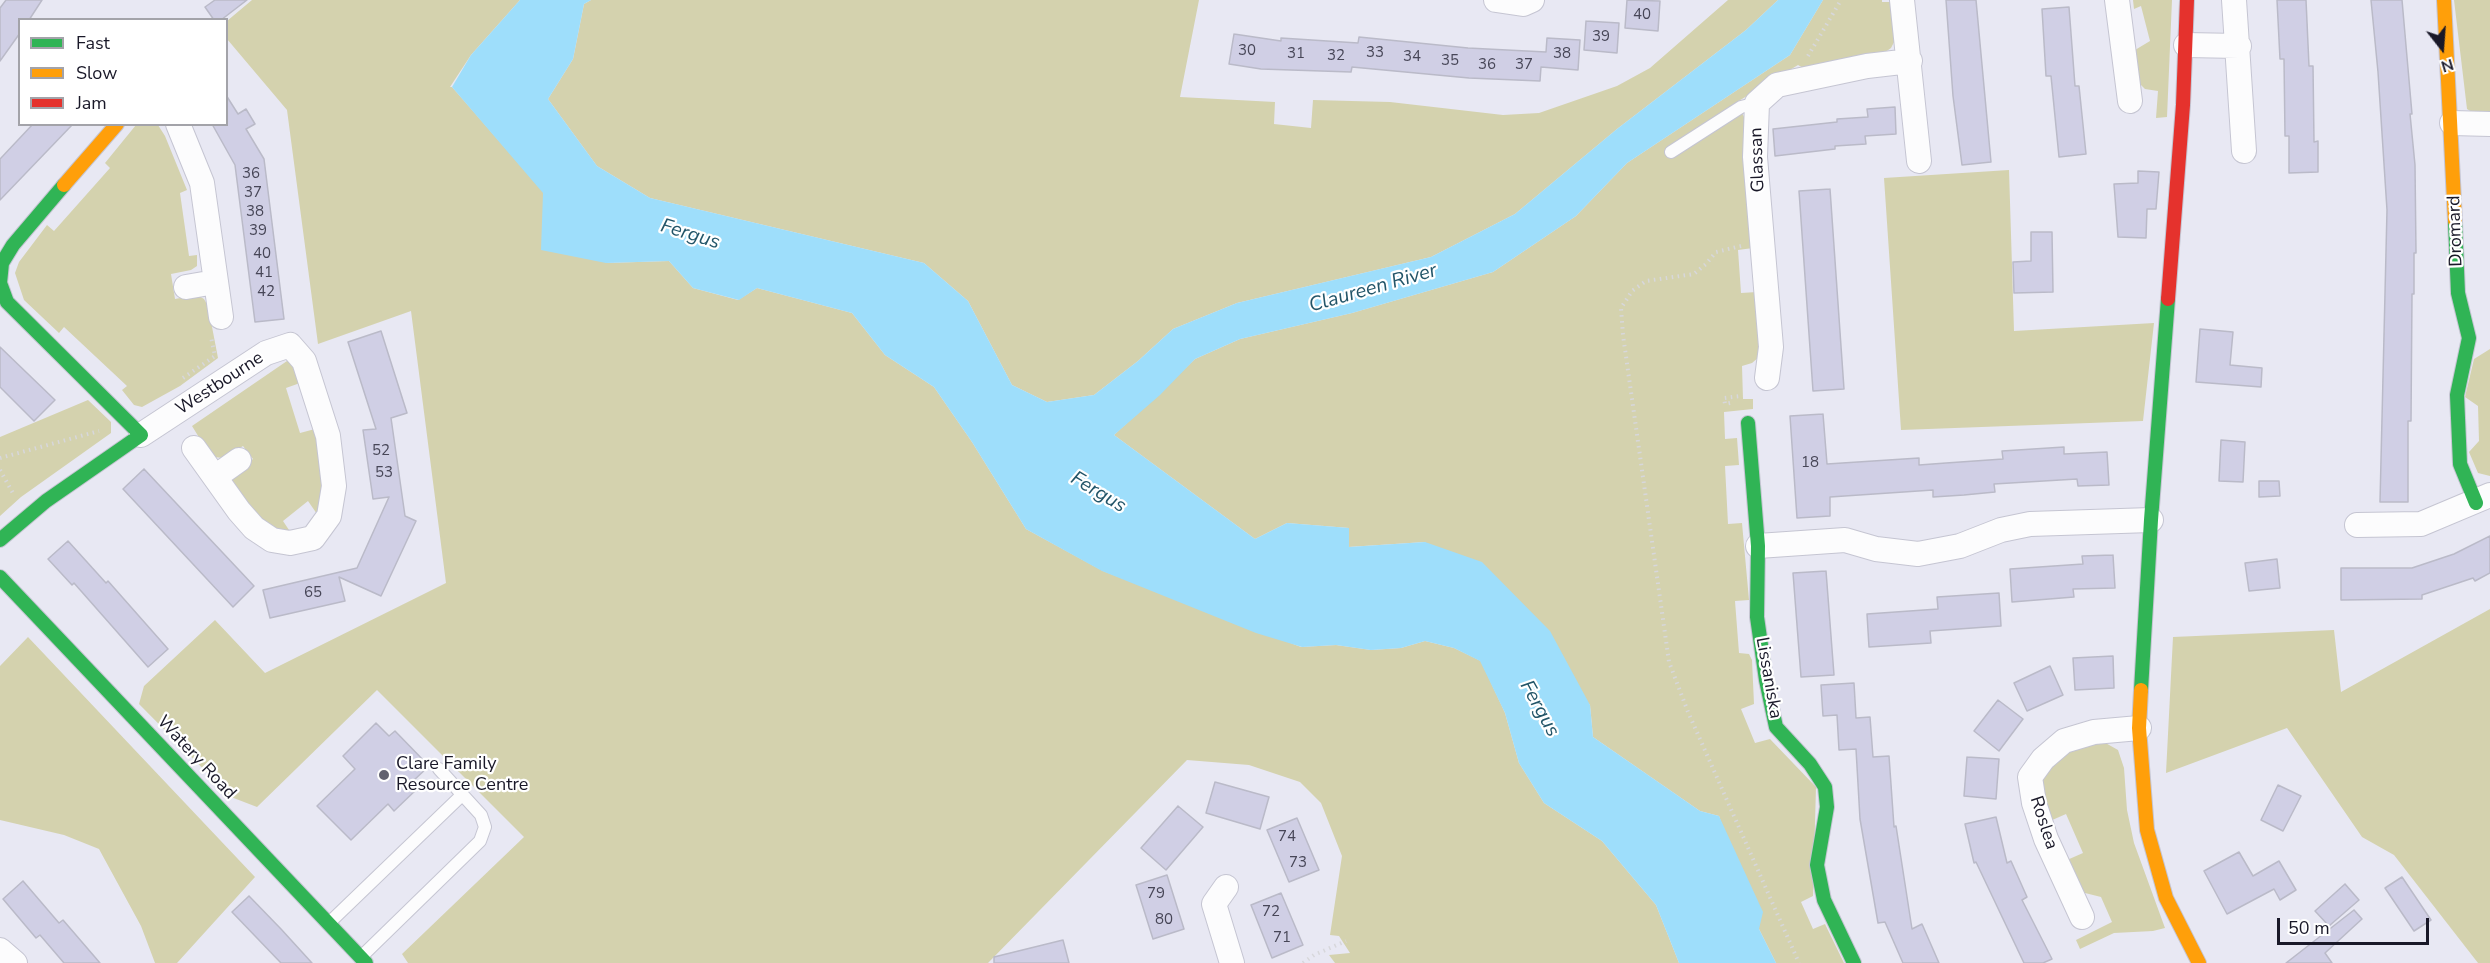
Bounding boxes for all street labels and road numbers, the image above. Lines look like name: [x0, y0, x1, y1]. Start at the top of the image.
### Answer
street label: Glassan: [1746, 127, 1770, 193]
street label: Dromard: [2444, 195, 2468, 267]
street label: Westbourne: [172, 348, 268, 420]
street label: Lissaniska: [1750, 636, 1786, 720]
street label: Watery Road: [152, 712, 240, 804]
street label: Roslea: [2024, 794, 2062, 852]

